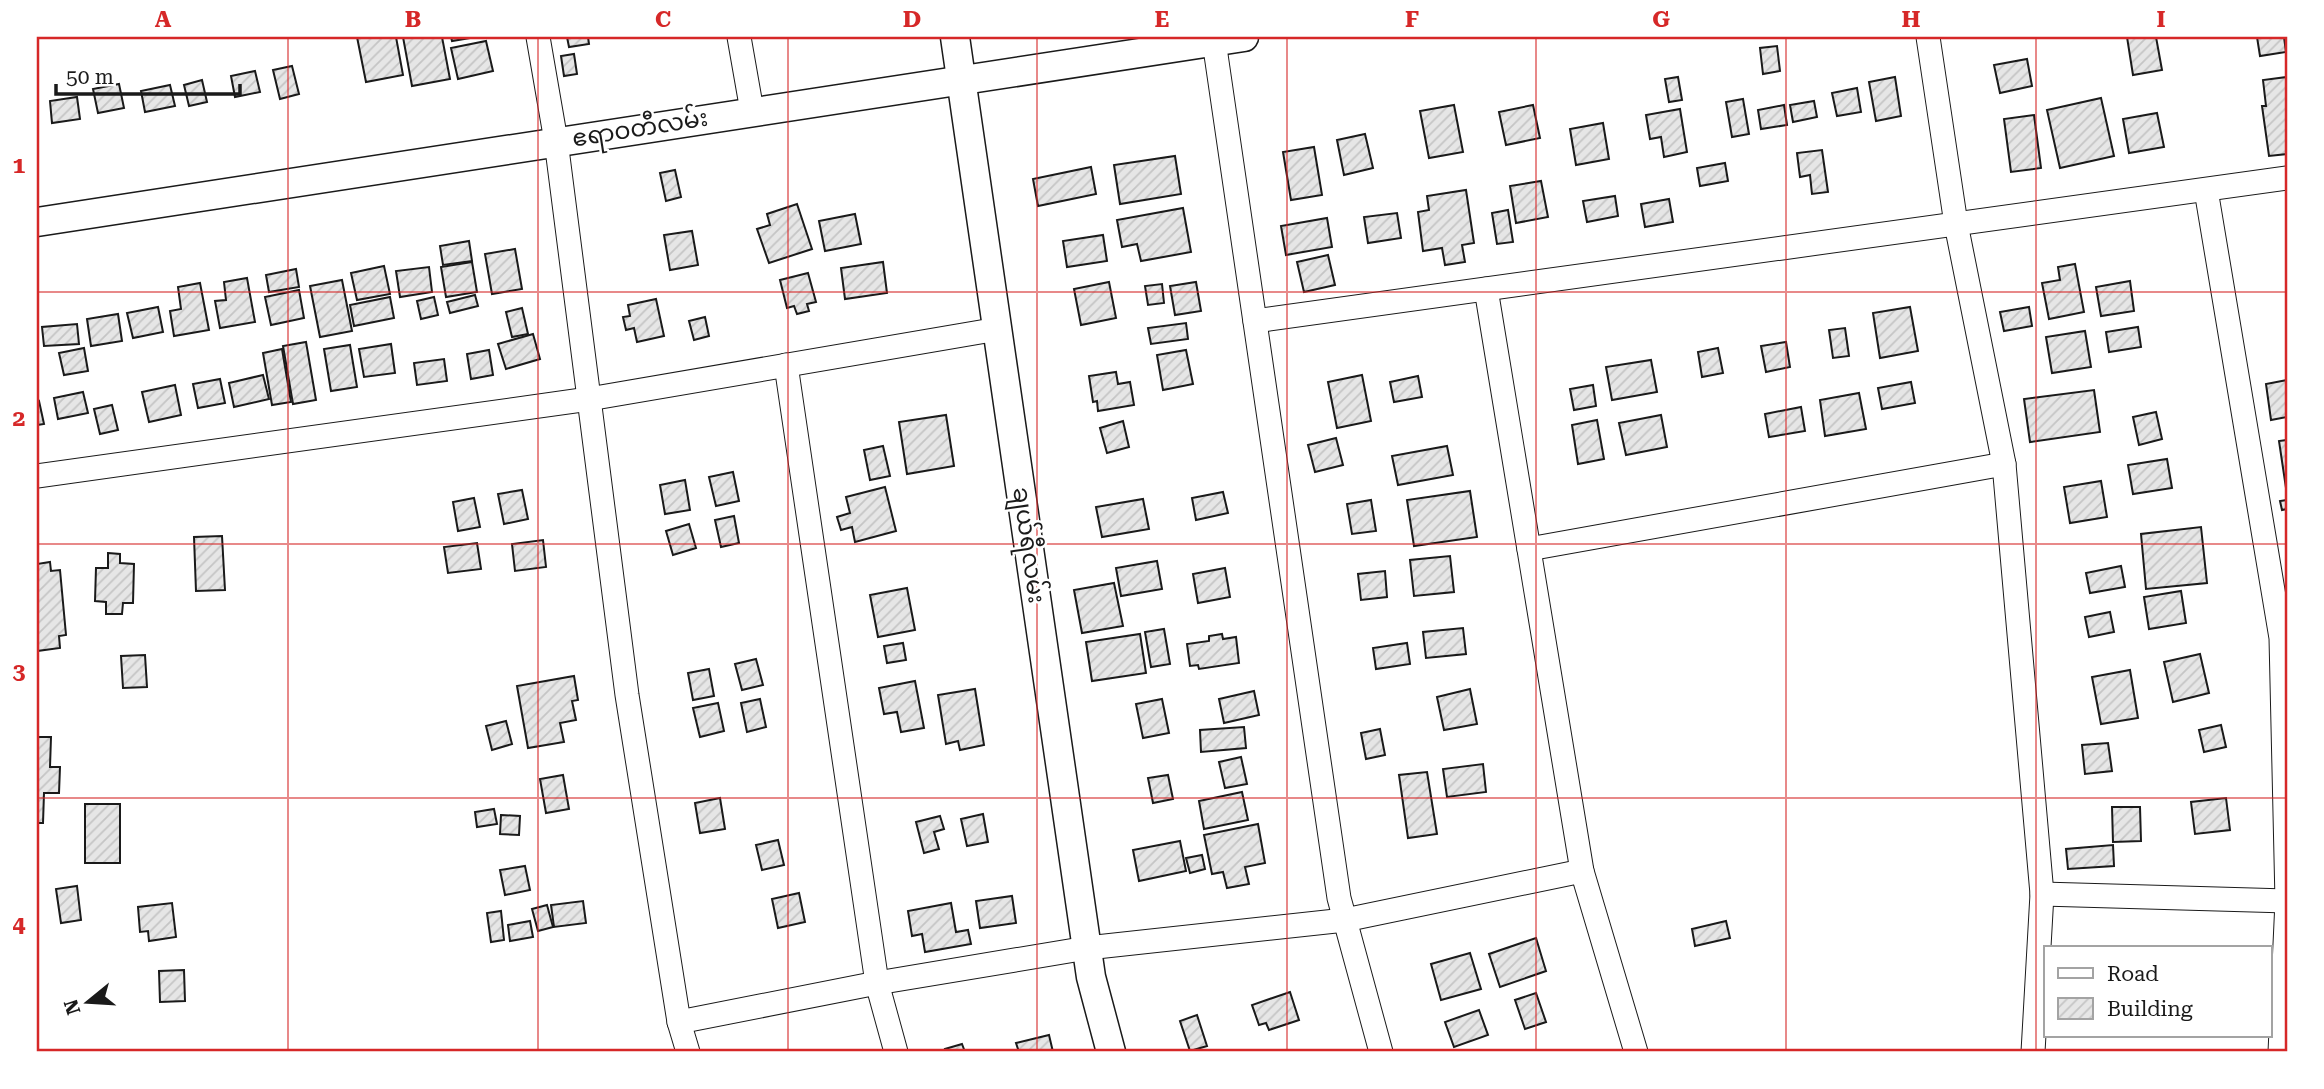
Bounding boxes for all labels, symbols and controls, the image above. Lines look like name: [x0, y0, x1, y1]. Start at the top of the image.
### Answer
text: A: [155, 6, 172, 33]
text: B: [405, 6, 421, 33]
text: C: [655, 6, 671, 33]
text: D: [903, 6, 921, 33]
text: E: [1155, 6, 1169, 33]
text: F: [1405, 6, 1419, 33]
text: G: [1652, 6, 1670, 33]
text: H: [1902, 6, 1921, 33]
text: I: [2156, 6, 2166, 33]
scale bar: [56, 52, 240, 96]
text: 50 m: [66, 65, 114, 89]
street label: ဧရာဝတီလမ်း: [570, 101, 711, 158]
text: 1: [13, 152, 26, 179]
text: 2: [13, 405, 25, 432]
street label: ချယ်ရီလမ်း: [1002, 485, 1053, 606]
text: 3: [13, 658, 26, 685]
text: 4: [13, 911, 26, 938]
legend: [2044, 946, 2272, 1036]
text: Road: [2107, 962, 2159, 986]
north arrow: [52, 967, 122, 1036]
text: N: [59, 996, 86, 1018]
text: Building: [2107, 997, 2193, 1021]

